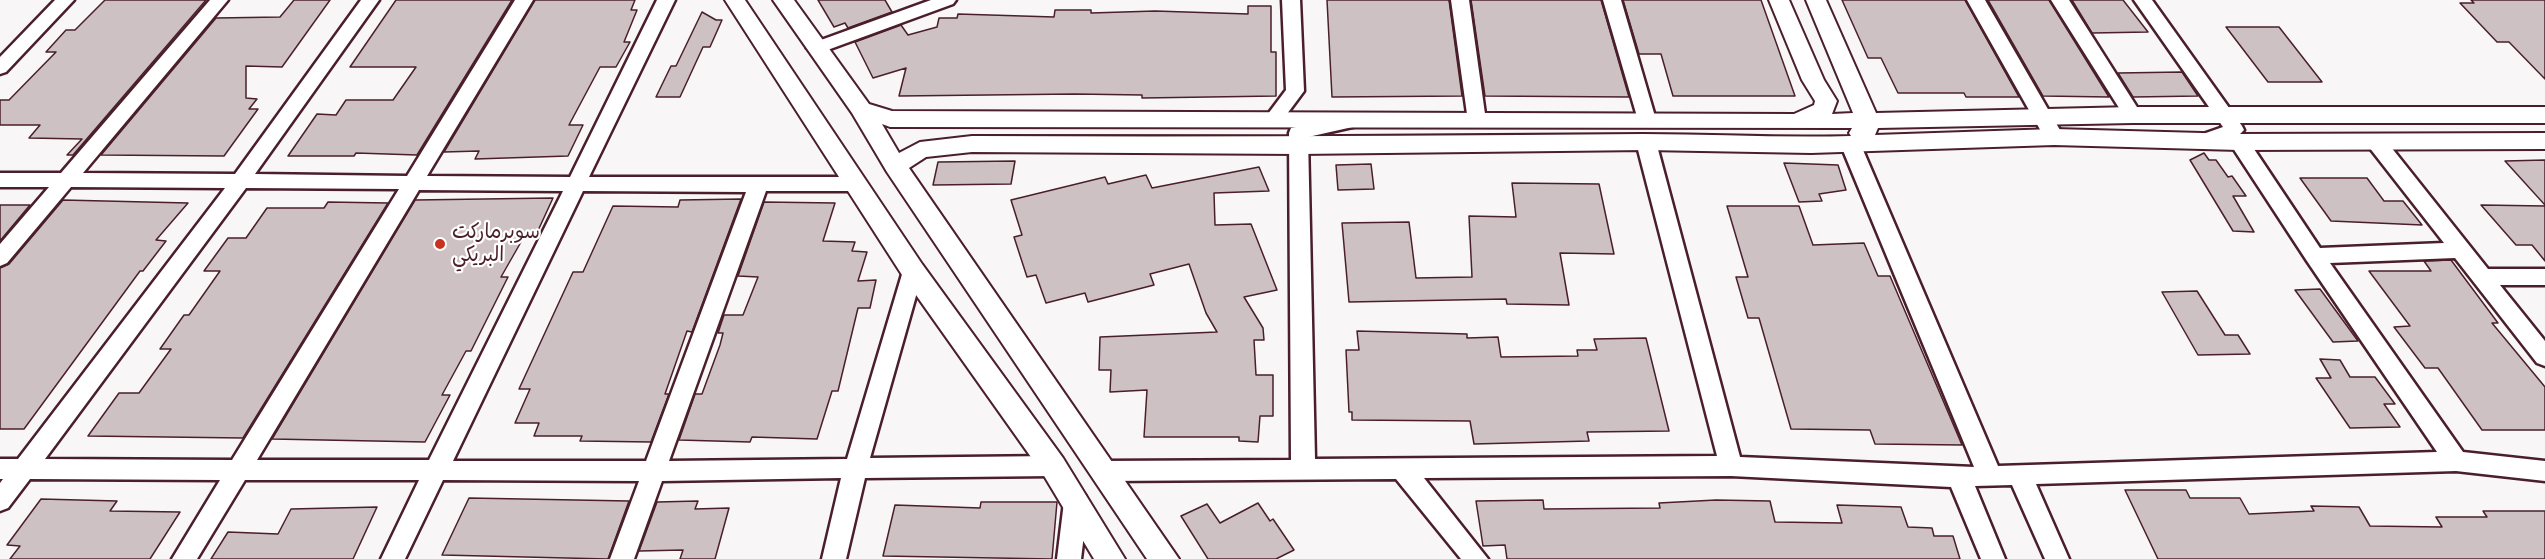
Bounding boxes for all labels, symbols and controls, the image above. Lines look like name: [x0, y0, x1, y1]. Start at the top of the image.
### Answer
place label: سوبرماركت البريكي: [452, 220, 540, 267]
marker: سوبرماركت البريكي: [433, 237, 447, 251]

